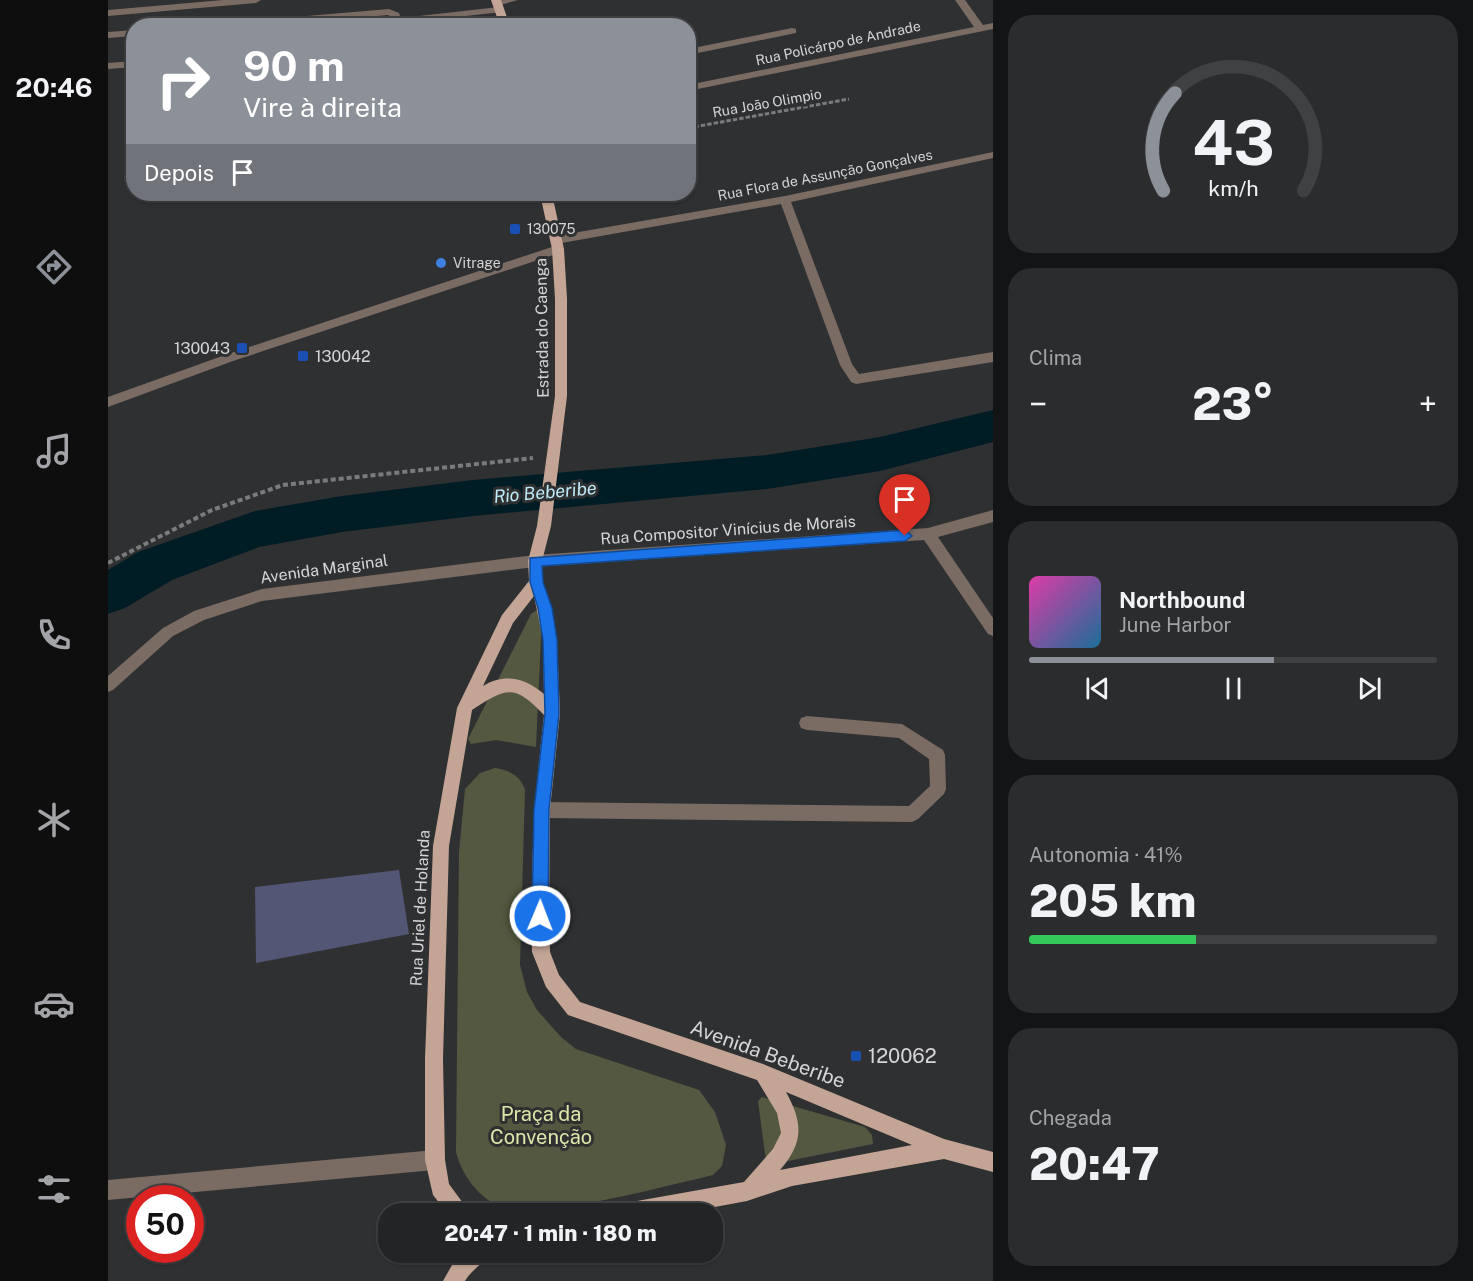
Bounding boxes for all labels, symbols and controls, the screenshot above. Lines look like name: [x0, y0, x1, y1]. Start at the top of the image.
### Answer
street label: Rua Policárpo de Andrade: [754, 18, 922, 68]
text: 90 m: [243, 41, 345, 90]
icon: right: [144, 42, 222, 120]
text: 20:46: [15, 71, 93, 103]
street label: Rua João Olimpio: [711, 86, 823, 120]
text: Vire à direita: [243, 91, 402, 123]
text: 43: [1192, 106, 1274, 179]
street label: Rua Flora de Assunção Gonçalves: [716, 146, 934, 204]
icon: arrive: [226, 156, 259, 189]
text: Depois: [144, 160, 214, 186]
text: km/h: [1208, 176, 1258, 201]
place label: 130075: [527, 221, 576, 237]
marker: 130075: [508, 222, 522, 236]
icon: directions: [33, 246, 75, 288]
place label: Vitrage: [453, 255, 501, 271]
marker: Vitrage: [434, 256, 448, 270]
street label: Estrada do Caenga: [531, 258, 553, 398]
place label: 130043: [174, 339, 230, 358]
marker: 130043: [235, 341, 249, 355]
text: Clima: [1029, 346, 1082, 370]
place label: 130042: [315, 347, 371, 366]
marker: 130042: [296, 349, 310, 363]
text: 23°: [1192, 377, 1274, 430]
text: −: [1029, 385, 1047, 423]
text: +: [1419, 385, 1437, 423]
icon: music: [33, 430, 75, 472]
pin: [879, 474, 930, 536]
water label: Rio Beberibe: [493, 477, 598, 507]
icon: arrive: [888, 483, 921, 516]
street label: Rua Compositor Vinícius de Morais: [600, 512, 856, 548]
street label: Avenida Marginal: [259, 551, 389, 587]
text: Northbound: [1119, 587, 1245, 613]
text: June Harbor: [1119, 613, 1231, 637]
icon: phone: [33, 614, 75, 656]
icon: previous: [1081, 672, 1114, 705]
icon: pause: [1217, 672, 1250, 705]
icon: next: [1353, 672, 1386, 705]
icon: climate: [33, 799, 75, 841]
street label: Rua Uriel de Holanda: [406, 829, 434, 987]
text: Autonomia · 41%: [1029, 843, 1183, 867]
text: 205 km: [1029, 874, 1196, 927]
position arrow: [508, 884, 572, 948]
icon: car: [33, 983, 75, 1025]
street label: Avenida Beberibe: [687, 1015, 849, 1093]
place label: 120062: [868, 1044, 937, 1068]
marker: 120062: [849, 1049, 863, 1063]
park label: Praça da Convenção: [490, 1102, 592, 1149]
text: Chegada: [1029, 1106, 1112, 1130]
text: 20:47: [1029, 1137, 1160, 1190]
icon: filters: [33, 1168, 75, 1210]
speed limit sign: 50: [126, 1185, 204, 1263]
text: 20:47 · 1 min · 180 m: [444, 1220, 657, 1246]

